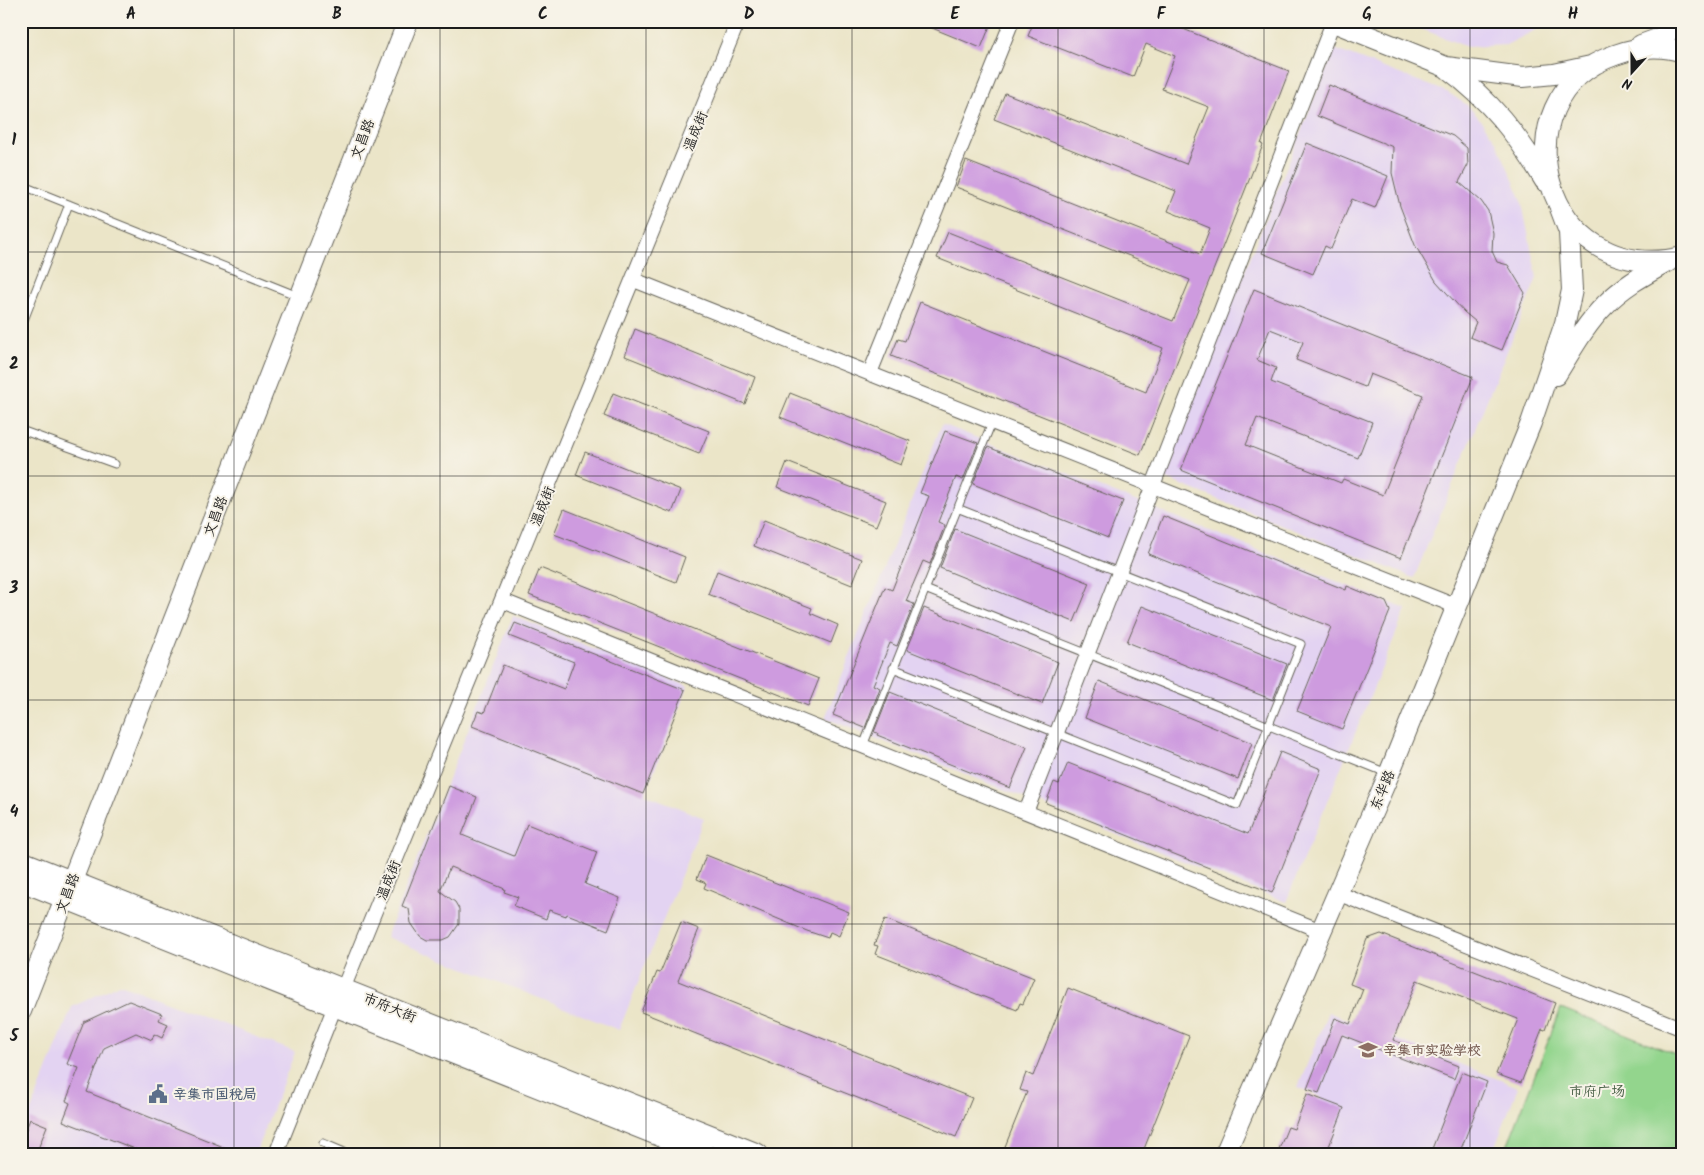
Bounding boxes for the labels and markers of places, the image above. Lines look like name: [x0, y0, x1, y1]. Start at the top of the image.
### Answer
school or university icon: 辛集市实验学校: [1357, 1039, 1379, 1061]
place label: 辛集市实验学校: [1383, 1040, 1481, 1062]
public building icon: 辛集市国税局: [147, 1083, 169, 1105]
place label: 辛集市国税局: [173, 1084, 257, 1106]

